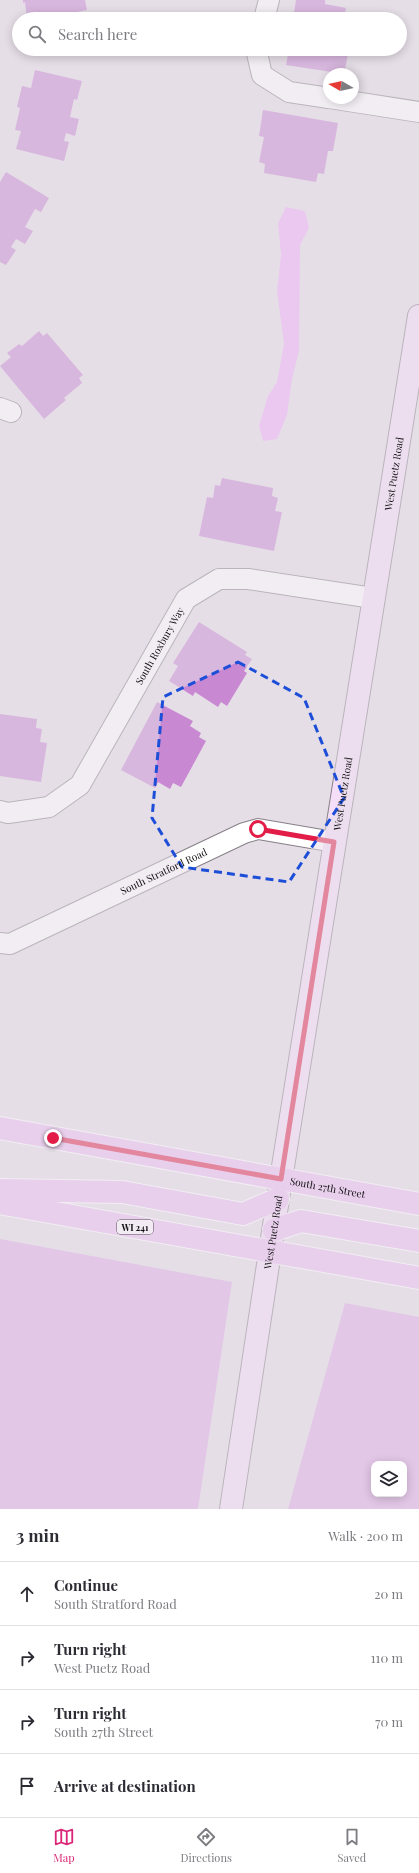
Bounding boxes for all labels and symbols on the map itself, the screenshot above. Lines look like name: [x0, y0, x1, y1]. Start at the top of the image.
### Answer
north arrow: [323, 68, 359, 104]
street label: West Puetz Road: [381, 436, 407, 512]
street label: South Roxbury Way: [132, 604, 187, 687]
street label: West Puetz Road: [330, 756, 355, 832]
route start: [249, 820, 267, 838]
street label: South Stratford Road: [118, 844, 209, 898]
route end: [44, 1129, 62, 1147]
street label: South 27th Street: [289, 1174, 367, 1201]
street label: West Puetz Road: [260, 1194, 285, 1271]
road number: WI 241: [117, 1220, 153, 1234]

